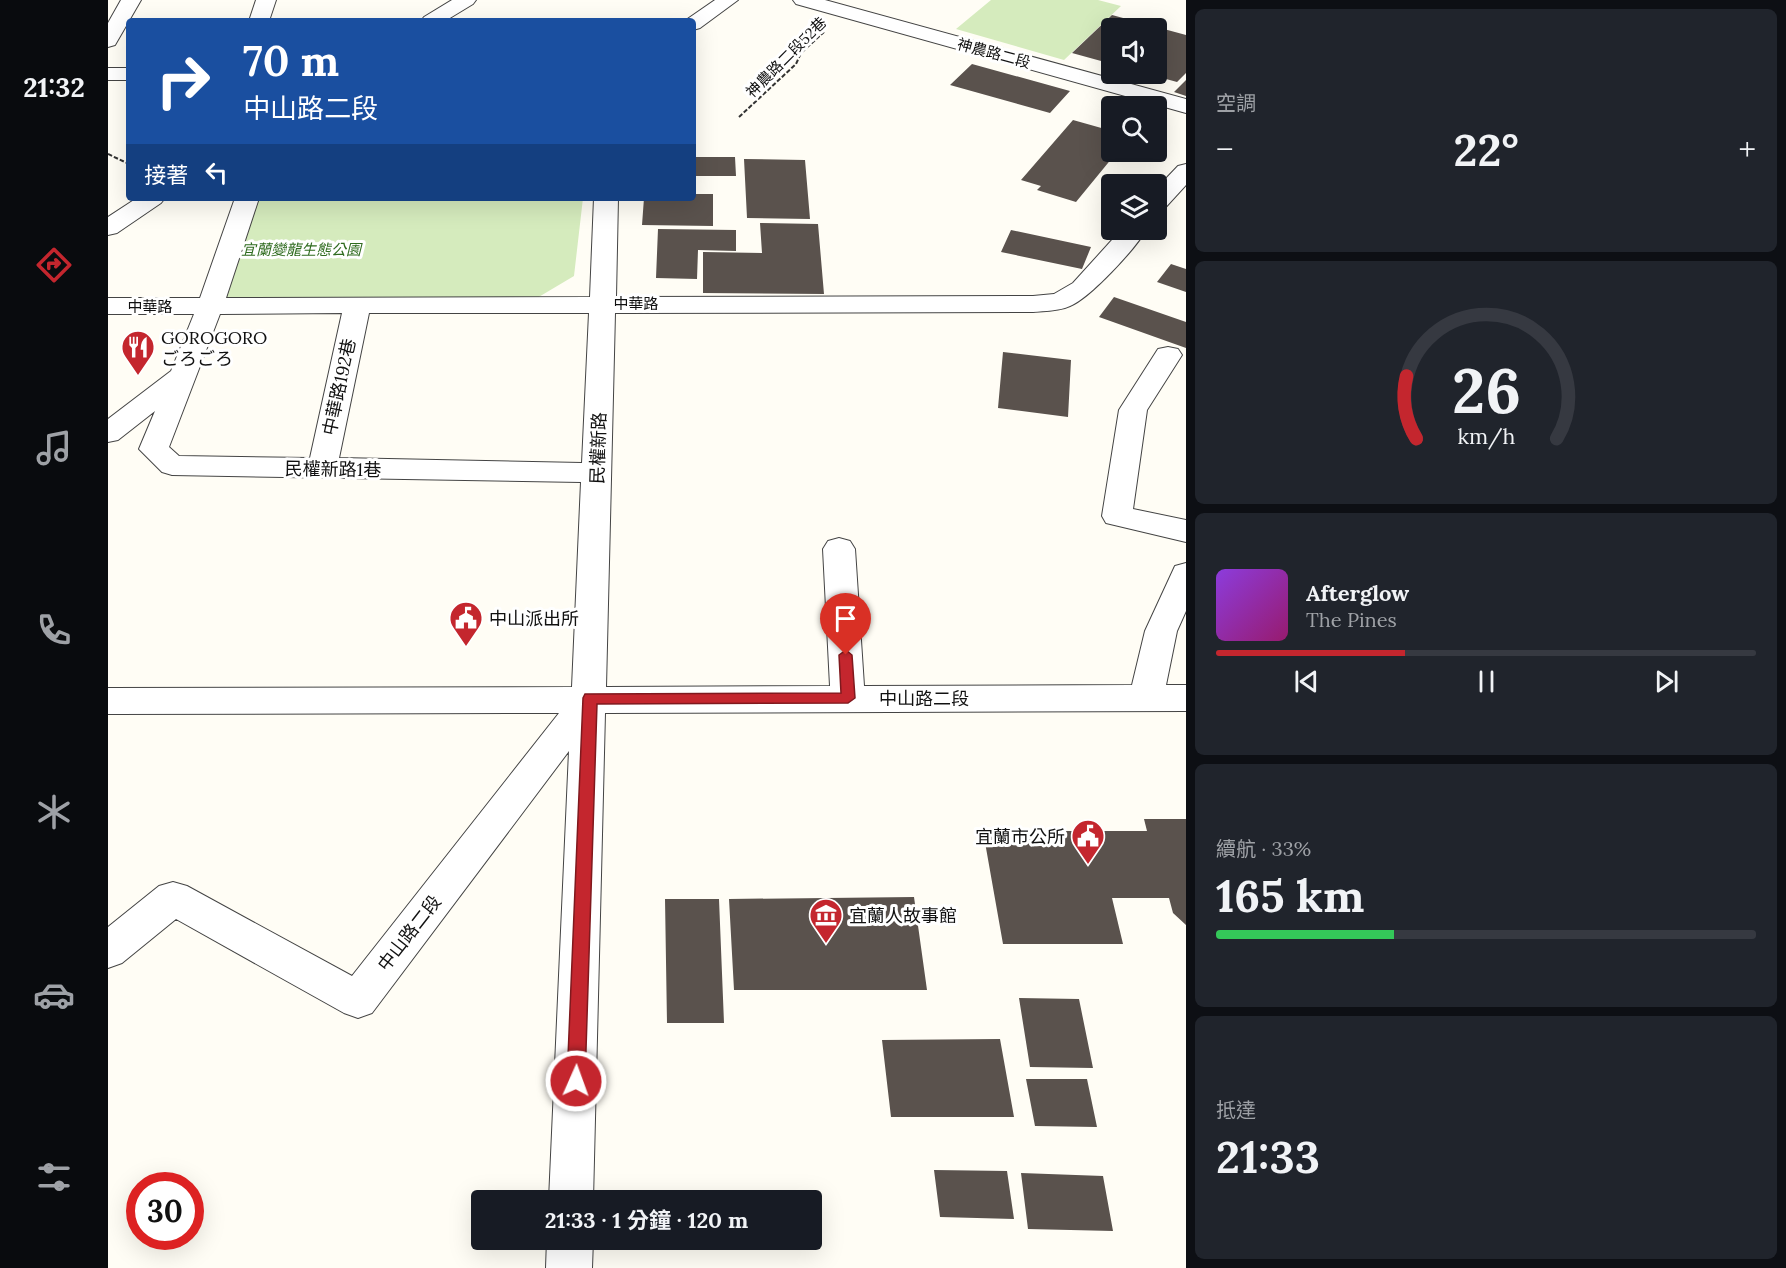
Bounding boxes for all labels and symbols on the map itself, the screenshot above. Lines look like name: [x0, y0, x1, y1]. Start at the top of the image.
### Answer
street label: 神農路二段52巷: [742, 13, 830, 101]
street label: 神農路二段: [955, 34, 1033, 72]
park label: 宜蘭變龍生態公園: [241, 240, 363, 259]
street label: 中華路: [613, 294, 659, 313]
street label: 中華路: [127, 297, 173, 316]
place label: GOROGORO ごろごろ: [161, 326, 267, 370]
restaurant icon: GOROGORO ごろごろ: [120, 329, 156, 376]
street label: 中華路192巷: [317, 336, 361, 438]
street label: 民權新路: [585, 412, 611, 484]
street label: 民權新路1巷: [285, 457, 381, 481]
pin: [820, 593, 871, 655]
public building icon: 中山派出所: [448, 600, 484, 647]
place label: 中山派出所: [489, 607, 579, 630]
street label: 中山路二段: [879, 687, 969, 710]
public building icon: 宜蘭市公所: [1070, 818, 1106, 865]
place label: 宜蘭市公所: [975, 825, 1065, 848]
street label: 中山路二段: [372, 890, 446, 976]
museum icon: 宜蘭人故事館: [808, 897, 844, 944]
place label: 宜蘭人故事館: [849, 904, 957, 927]
position arrow: [544, 1049, 608, 1113]
speed limit sign: 30: [126, 1172, 204, 1250]

